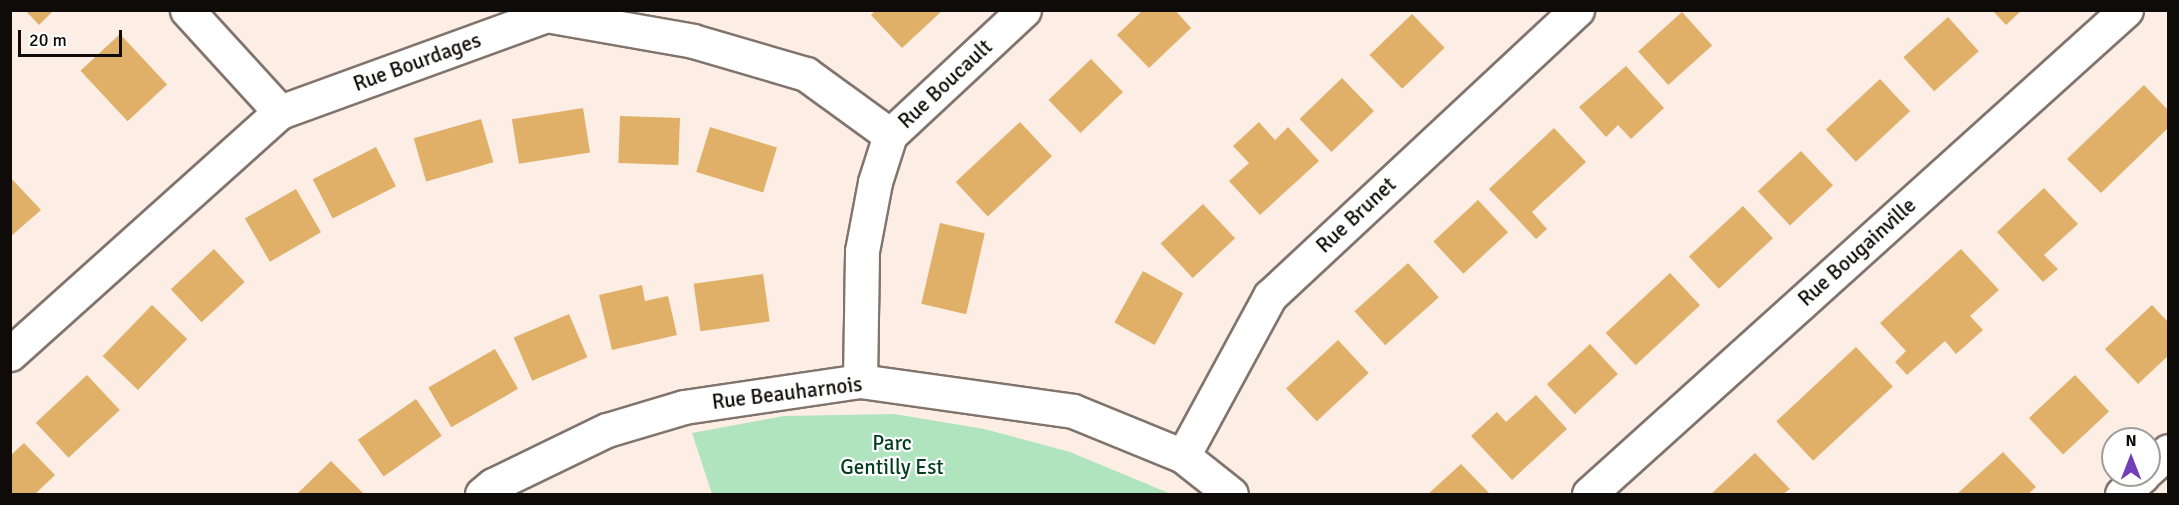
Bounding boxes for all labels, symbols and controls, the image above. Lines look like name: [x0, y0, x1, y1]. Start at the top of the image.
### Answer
scale bar: [21, 18, 124, 56]
street label: Rue Bourdages: [350, 27, 484, 97]
text: 20 m: [29, 29, 67, 51]
street label: Rue Boucault: [893, 34, 997, 134]
street label: Rue Brunet: [1311, 172, 1401, 258]
street label: Rue Bougainville: [1793, 193, 1921, 311]
street label: Rue Beauharnois: [710, 371, 864, 415]
north arrow: [2101, 427, 2161, 487]
park label: Parc Gentilly Est: [840, 430, 944, 480]
text: N: [2125, 431, 2137, 451]

